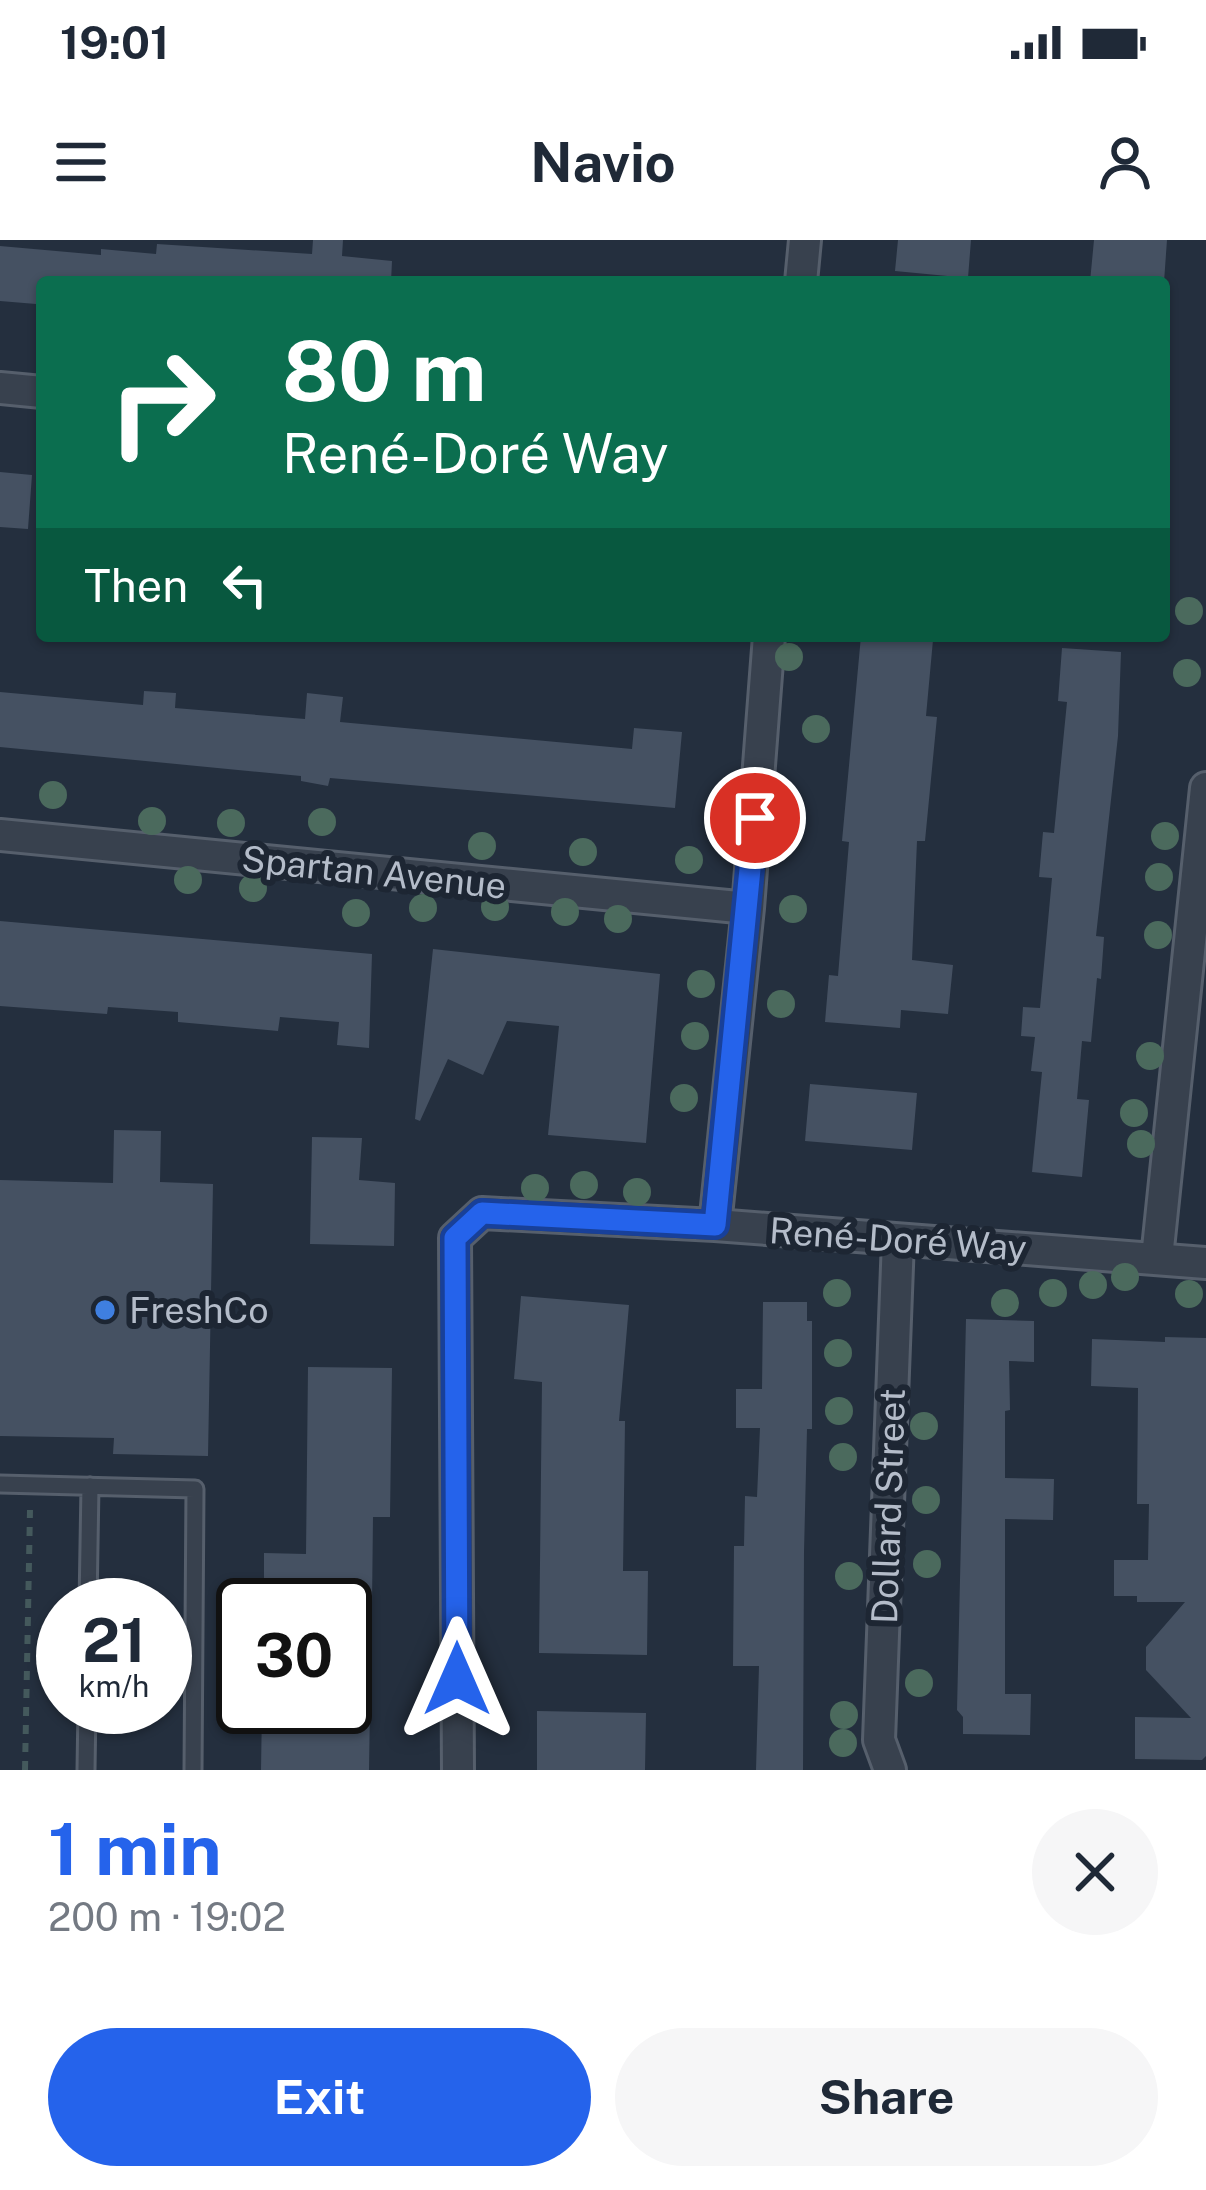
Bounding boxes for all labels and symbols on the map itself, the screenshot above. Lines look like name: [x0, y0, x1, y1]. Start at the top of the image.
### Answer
pin: [704, 767, 806, 869]
street label: Spartan Avenue: [240, 837, 508, 907]
street label: René-Doré Way: [768, 1209, 1028, 1269]
place label: FreshCo: [129, 1289, 269, 1331]
marker: FreshCo: [92, 1297, 118, 1323]
street label: Dollard Street: [863, 1388, 913, 1624]
speed limit sign: 30: [216, 1578, 372, 1734]
position arrow: [394, 1616, 520, 1742]

